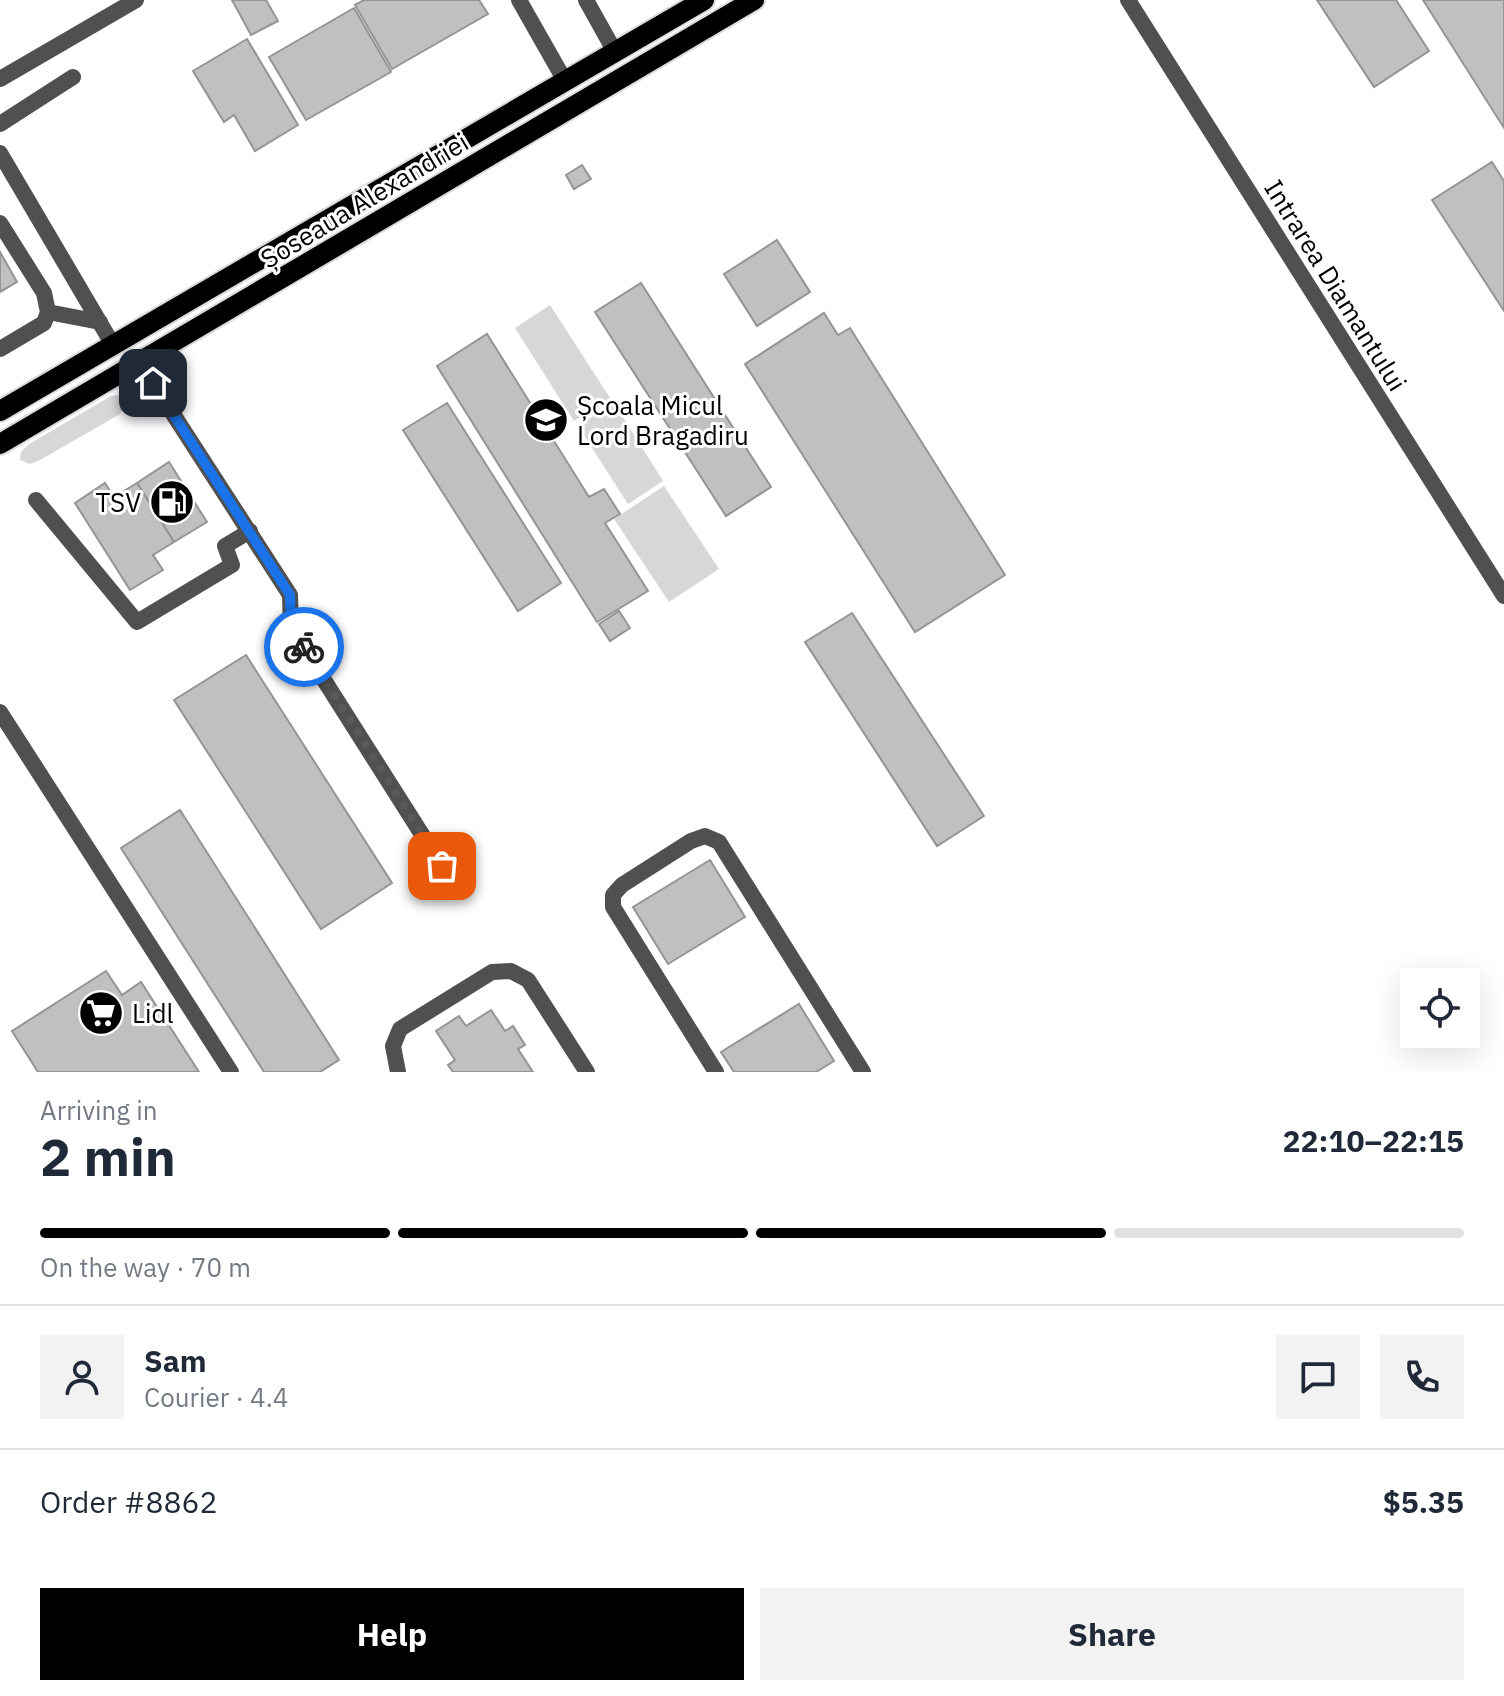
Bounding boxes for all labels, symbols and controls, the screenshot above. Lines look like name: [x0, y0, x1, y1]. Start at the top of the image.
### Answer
street label: Șoseaua Alexandriei: [254, 124, 474, 276]
street label: Intrarea Diamantului: [1257, 173, 1415, 397]
pin: [119, 349, 187, 417]
icon: home: [131, 361, 175, 405]
place label: Școala Micul Lord Bragadiru: [577, 388, 749, 452]
school or university icon: Școala Micul Lord Bragadiru: [522, 396, 570, 444]
fuel station icon: TSV: [148, 478, 196, 526]
place label: TSV: [95, 485, 141, 519]
courier: [264, 607, 344, 687]
icon: bike: [282, 625, 326, 669]
pin: [408, 832, 476, 900]
icon: bag: [420, 844, 464, 888]
map controls: [1400, 968, 1480, 1048]
button: locate: [1400, 968, 1480, 1048]
supermarket icon: Lidl: [77, 989, 125, 1037]
place label: Lidl: [132, 996, 174, 1030]
text: Arriving in: [40, 1093, 157, 1127]
text: 22:10–22:15: [1283, 1121, 1464, 1160]
text: 2 min: [40, 1123, 176, 1190]
text: On the way · 70 m: [40, 1250, 251, 1284]
button: person: [40, 1335, 124, 1419]
button: chat: [1276, 1335, 1360, 1419]
button: phone: [1380, 1335, 1464, 1419]
text: Sam: [144, 1341, 207, 1380]
text: Courier · 4.4: [144, 1380, 288, 1414]
text: Order #8862: [40, 1482, 217, 1521]
text: $5.35: [1383, 1482, 1464, 1521]
button: Help: [40, 1588, 744, 1680]
button: Share: [760, 1588, 1464, 1680]

